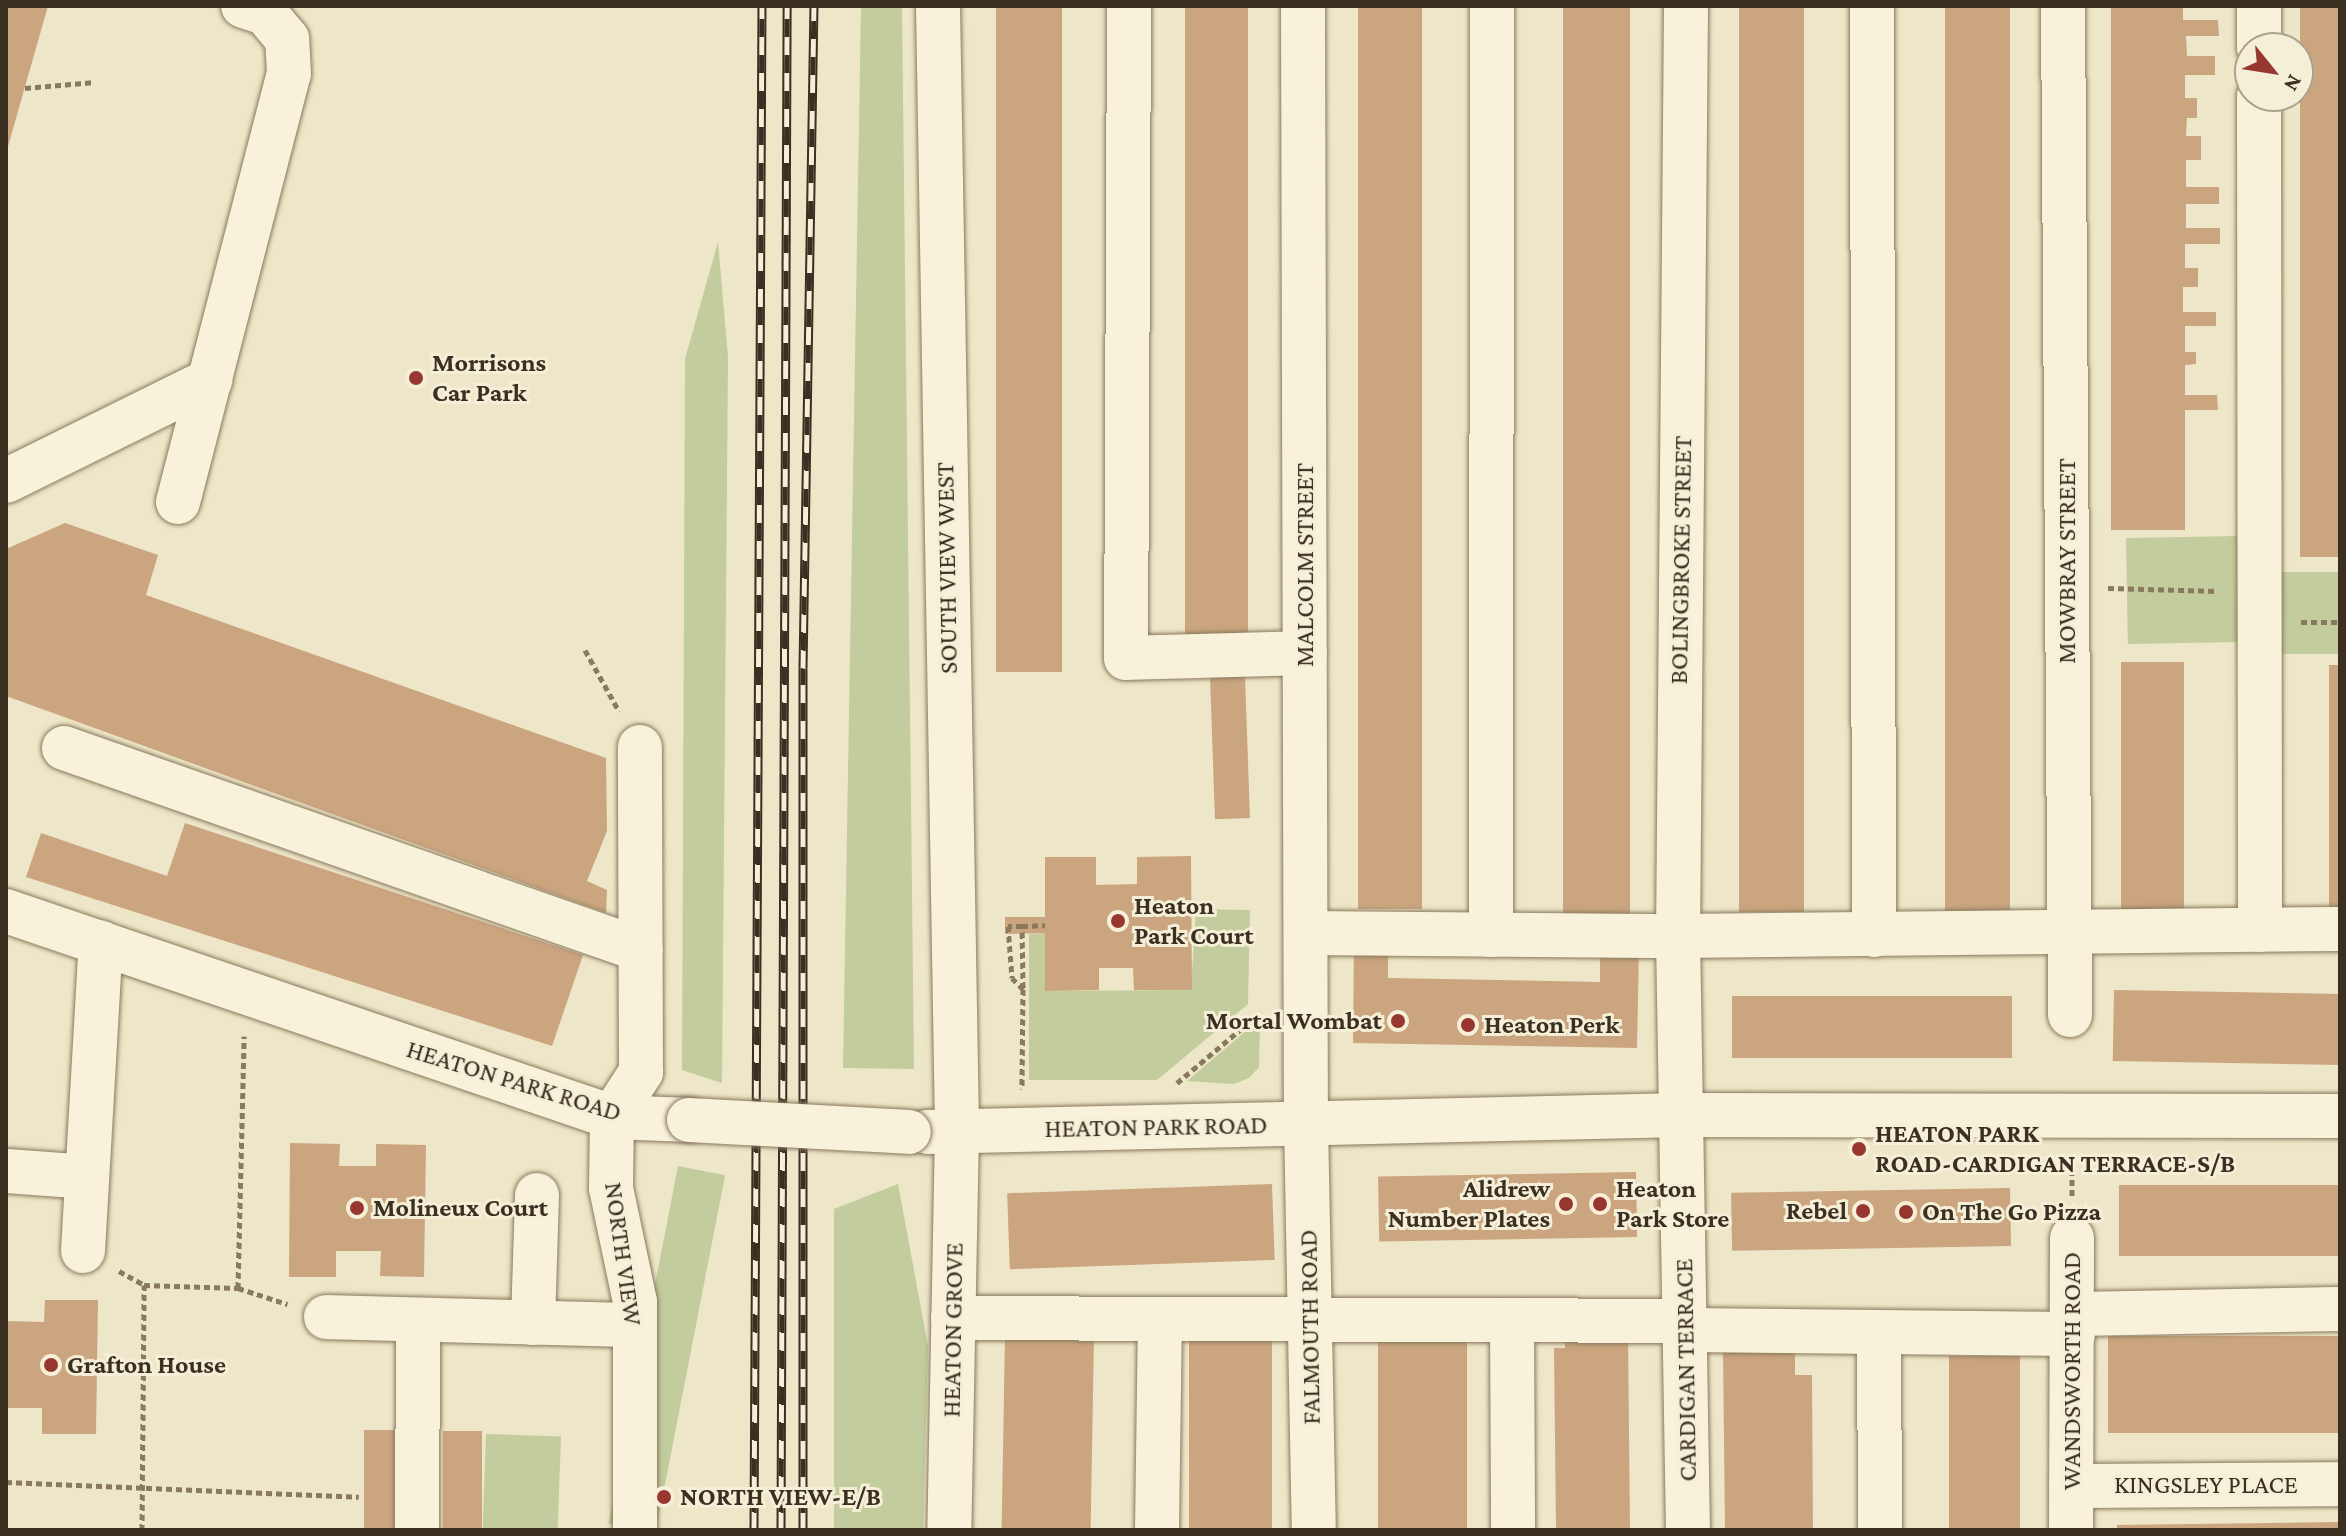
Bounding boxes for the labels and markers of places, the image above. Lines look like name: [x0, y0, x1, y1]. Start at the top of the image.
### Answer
place label: Morrisons Car Park: [432, 347, 546, 408]
marker: Morrisons Car Park: [407, 369, 425, 387]
place label: Heaton Park Court: [1134, 890, 1254, 952]
marker: Heaton Park Court: [1109, 912, 1127, 930]
place label: Mortal Wombat: [1206, 1005, 1382, 1037]
place label: Heaton Perk: [1484, 1009, 1619, 1041]
marker: Mortal Wombat: [1389, 1012, 1407, 1030]
marker: Heaton Perk: [1459, 1016, 1477, 1034]
place label: HEATON PARK ROAD-CARDIGAN TERRACE-S/B: [1875, 1118, 2235, 1180]
marker: HEATON PARK ROAD-CARDIGAN TERRACE-S/B: [1850, 1140, 1868, 1158]
place label: Alidrew Number Plates: [1388, 1173, 1550, 1234]
place label: Heaton Park Store: [1616, 1173, 1729, 1234]
place label: Molineux Court: [373, 1192, 548, 1224]
marker: Alidrew Number Plates: [1557, 1195, 1575, 1213]
marker: Heaton Park Store: [1591, 1195, 1609, 1213]
place label: Rebel: [1786, 1195, 1847, 1227]
place label: On The Go Pizza: [1922, 1196, 2101, 1228]
marker: Molineux Court: [348, 1199, 366, 1217]
marker: Rebel: [1854, 1202, 1872, 1220]
marker: On The Go Pizza: [1897, 1203, 1915, 1221]
place label: Grafton House: [67, 1349, 226, 1381]
marker: Grafton House: [42, 1356, 60, 1374]
place label: NORTH VIEW-E/B: [680, 1481, 881, 1513]
marker: NORTH VIEW-E/B: [655, 1488, 673, 1506]

